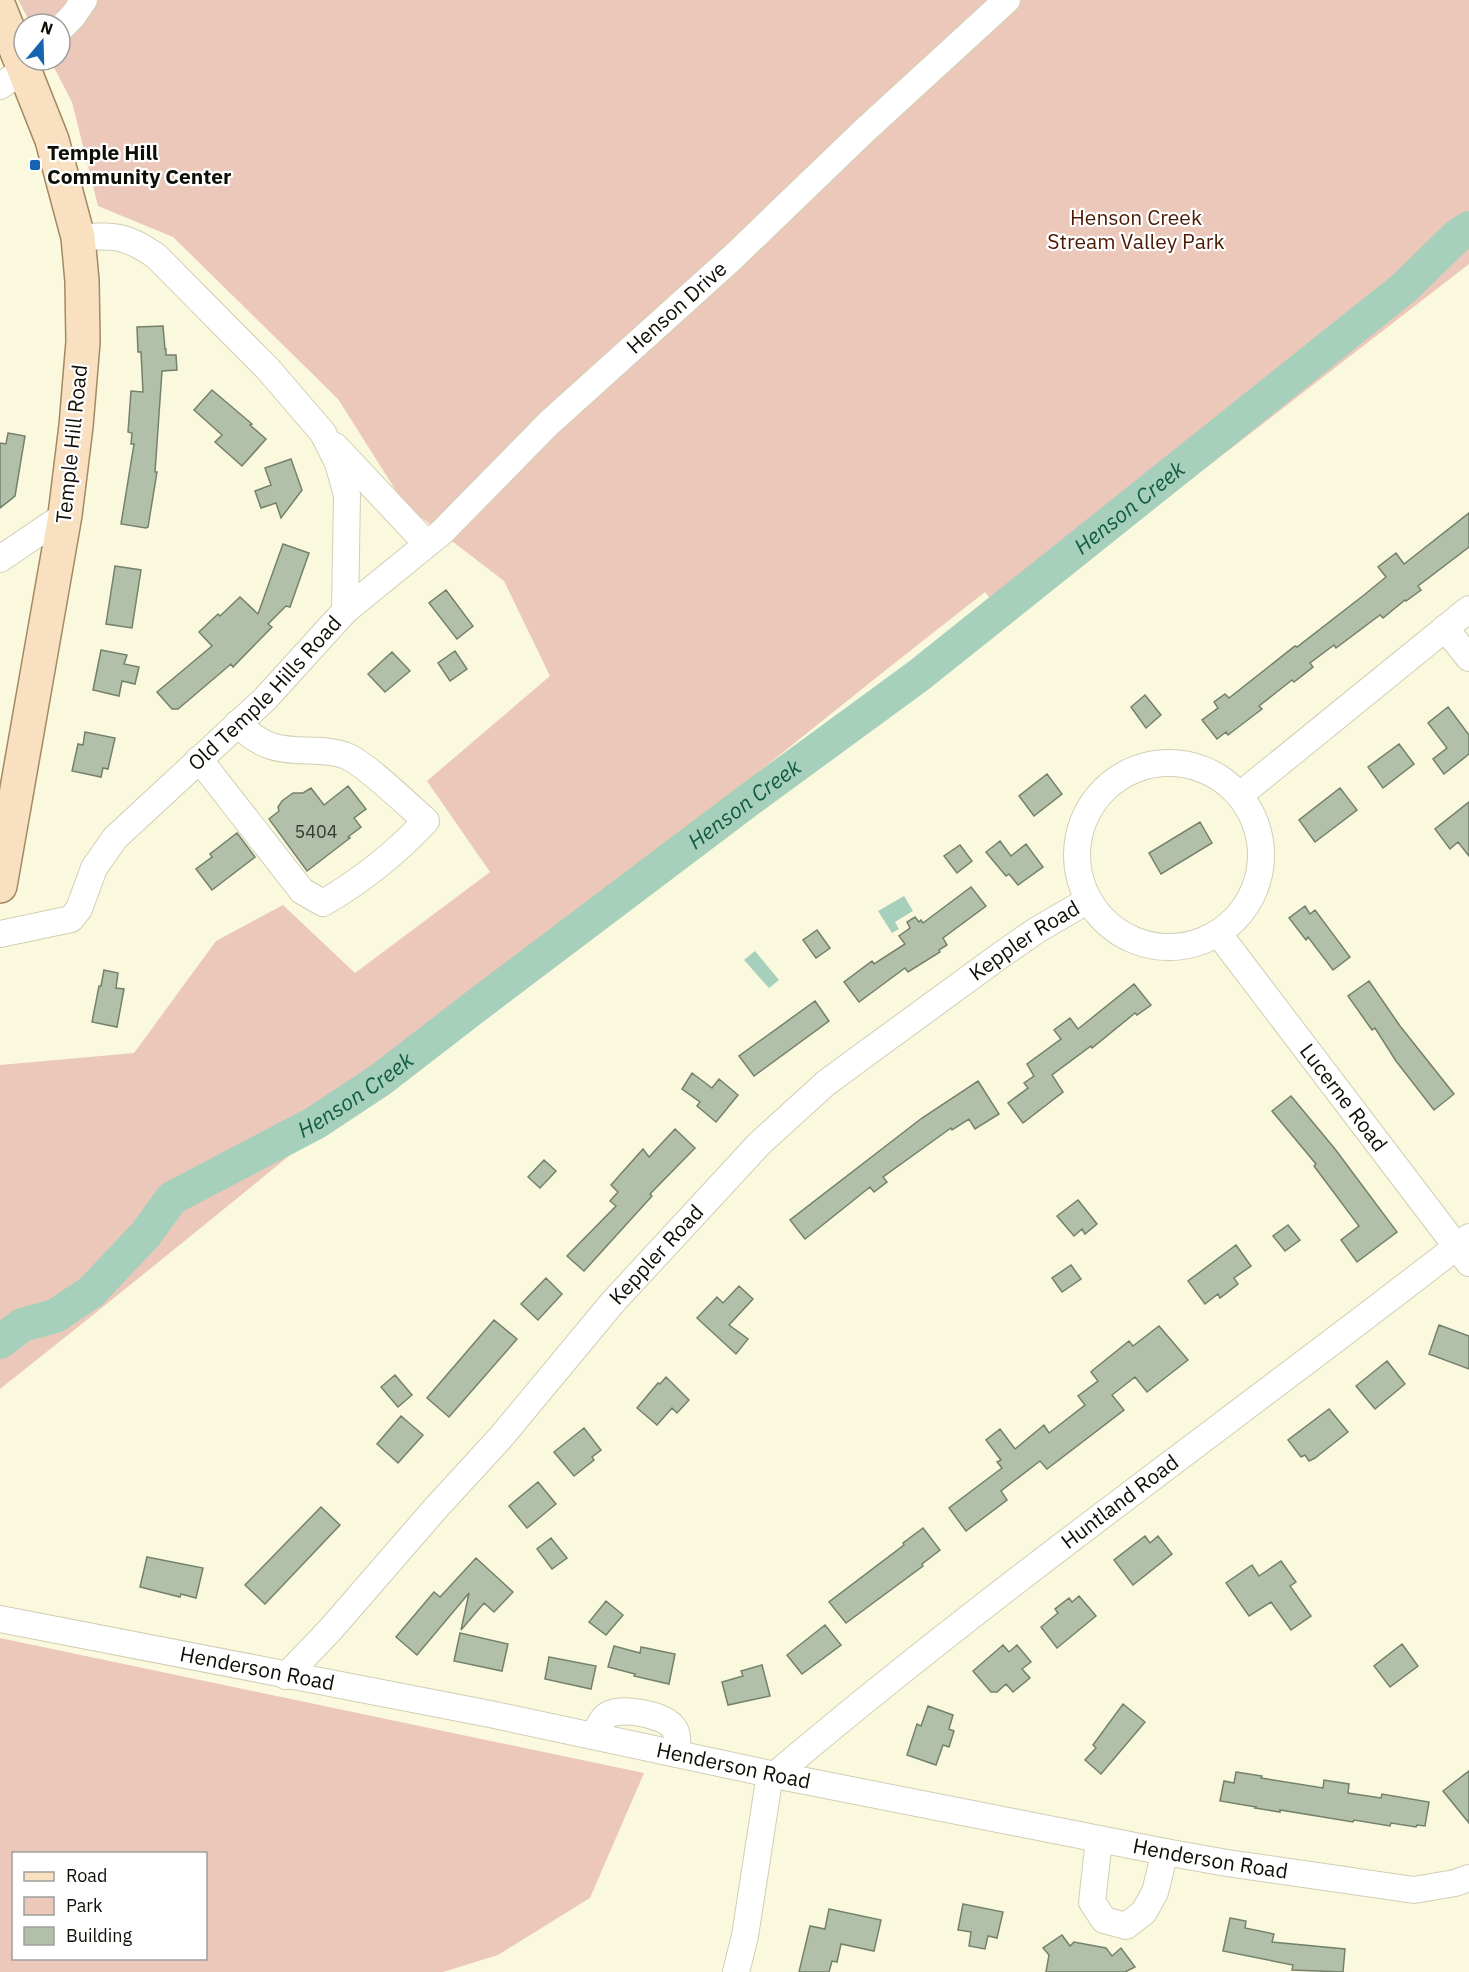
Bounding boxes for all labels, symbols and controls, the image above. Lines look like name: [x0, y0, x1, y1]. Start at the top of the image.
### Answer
north arrow: [12, 12, 72, 72]
text: N: [38, 16, 56, 39]
place label: Temple Hill Community Center: [47, 138, 232, 190]
marker: Temple Hill Community Center: [28, 158, 42, 172]
park label: Henson Creek Stream Valley Park: [1047, 203, 1225, 255]
street label: Henson Drive: [620, 254, 732, 360]
street label: Temple Hill Road: [49, 363, 93, 525]
water label: Henson Creek: [1067, 454, 1191, 560]
street label: Old Temple Hills Road: [181, 609, 347, 776]
water label: Henson Creek: [681, 751, 807, 855]
house number: 5404: [294, 820, 338, 843]
street label: Keppler Road: [963, 893, 1084, 987]
street label: Lucerne Road: [1294, 1037, 1394, 1157]
water label: Henson Creek: [292, 1045, 419, 1144]
street label: Keppler Road: [602, 1198, 709, 1310]
street label: Huntland Road: [1055, 1448, 1184, 1555]
street label: Henderson Road: [178, 1639, 337, 1697]
street label: Henderson Road: [654, 1735, 813, 1795]
street label: Henderson Road: [1131, 1831, 1290, 1885]
legend: [12, 1852, 207, 1960]
text: Road: [66, 1864, 107, 1887]
text: Park: [66, 1894, 103, 1917]
text: Building: [66, 1924, 133, 1947]

